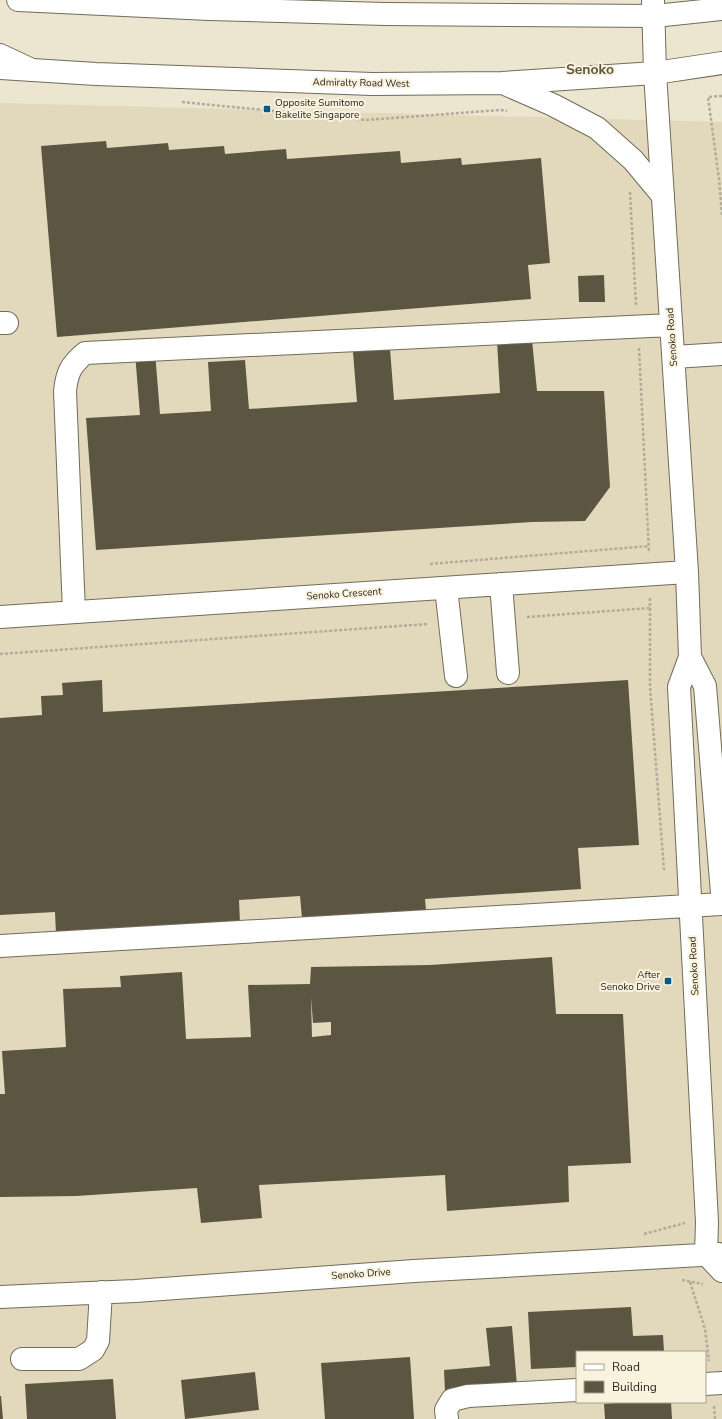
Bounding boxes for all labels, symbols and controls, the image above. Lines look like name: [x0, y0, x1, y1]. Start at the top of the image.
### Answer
district label: Senoko: [566, 60, 614, 79]
street label: Admiralty Road West: [313, 75, 410, 91]
place label: Opposite Sumitomo Bakelite Singapore: [275, 96, 365, 122]
marker: Opposite Sumitomo Bakelite Singapore: [262, 104, 272, 114]
street label: Senoko Road: [663, 307, 681, 367]
street label: Senoko Crescent: [306, 584, 382, 604]
street label: Senoko Road: [685, 936, 703, 996]
place label: After Senoko Drive: [601, 968, 660, 994]
marker: After Senoko Drive: [663, 976, 673, 986]
street label: Senoko Drive: [331, 1265, 391, 1283]
legend: [576, 1351, 706, 1403]
text: Road: [612, 1359, 640, 1375]
text: Building: [612, 1379, 657, 1395]

